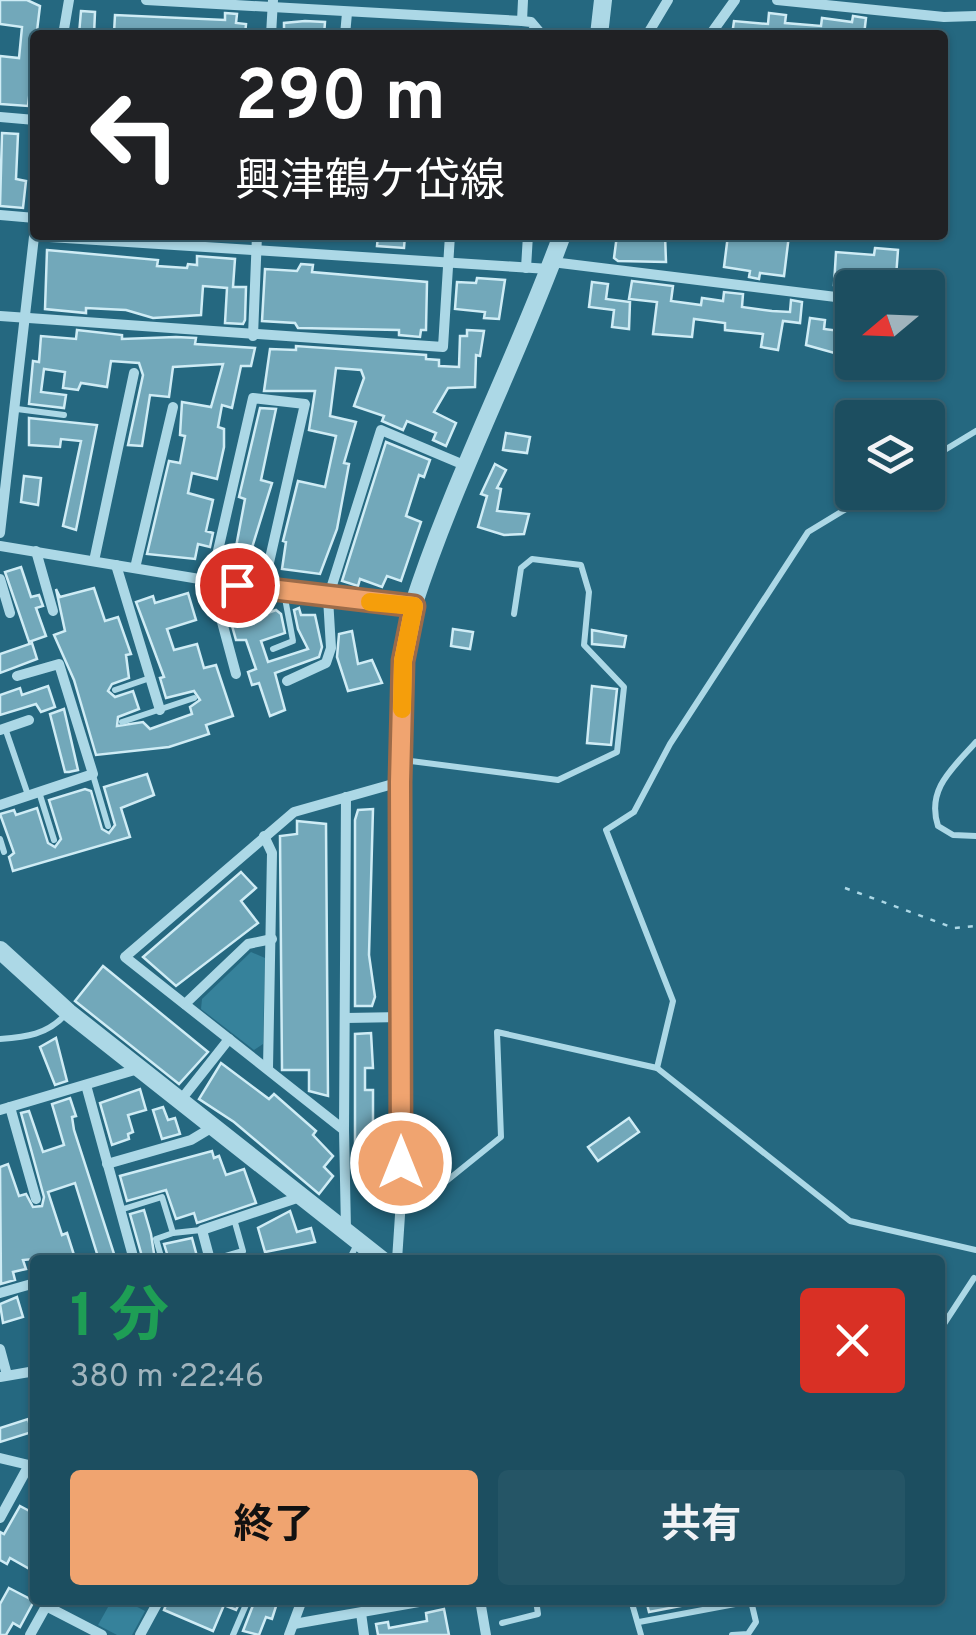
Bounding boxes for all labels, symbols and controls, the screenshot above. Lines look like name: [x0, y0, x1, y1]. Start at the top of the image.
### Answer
text: 290 m: [235, 56, 446, 145]
icon: left: [70, 70, 200, 200]
text: 興津鶴ケ岱線: [235, 155, 505, 212]
north arrow: [835, 270, 945, 380]
map controls: [835, 270, 945, 510]
button: layers: [835, 400, 945, 510]
pin: [195, 543, 280, 628]
icon: arrive: [210, 558, 265, 613]
position arrow: [349, 1111, 453, 1215]
text: 1 分: [70, 1282, 169, 1358]
button: close: [800, 1288, 905, 1393]
text: 380 m · 22:46: [70, 1358, 264, 1398]
button: 終了: [70, 1470, 478, 1585]
button: 共有: [498, 1470, 905, 1585]

